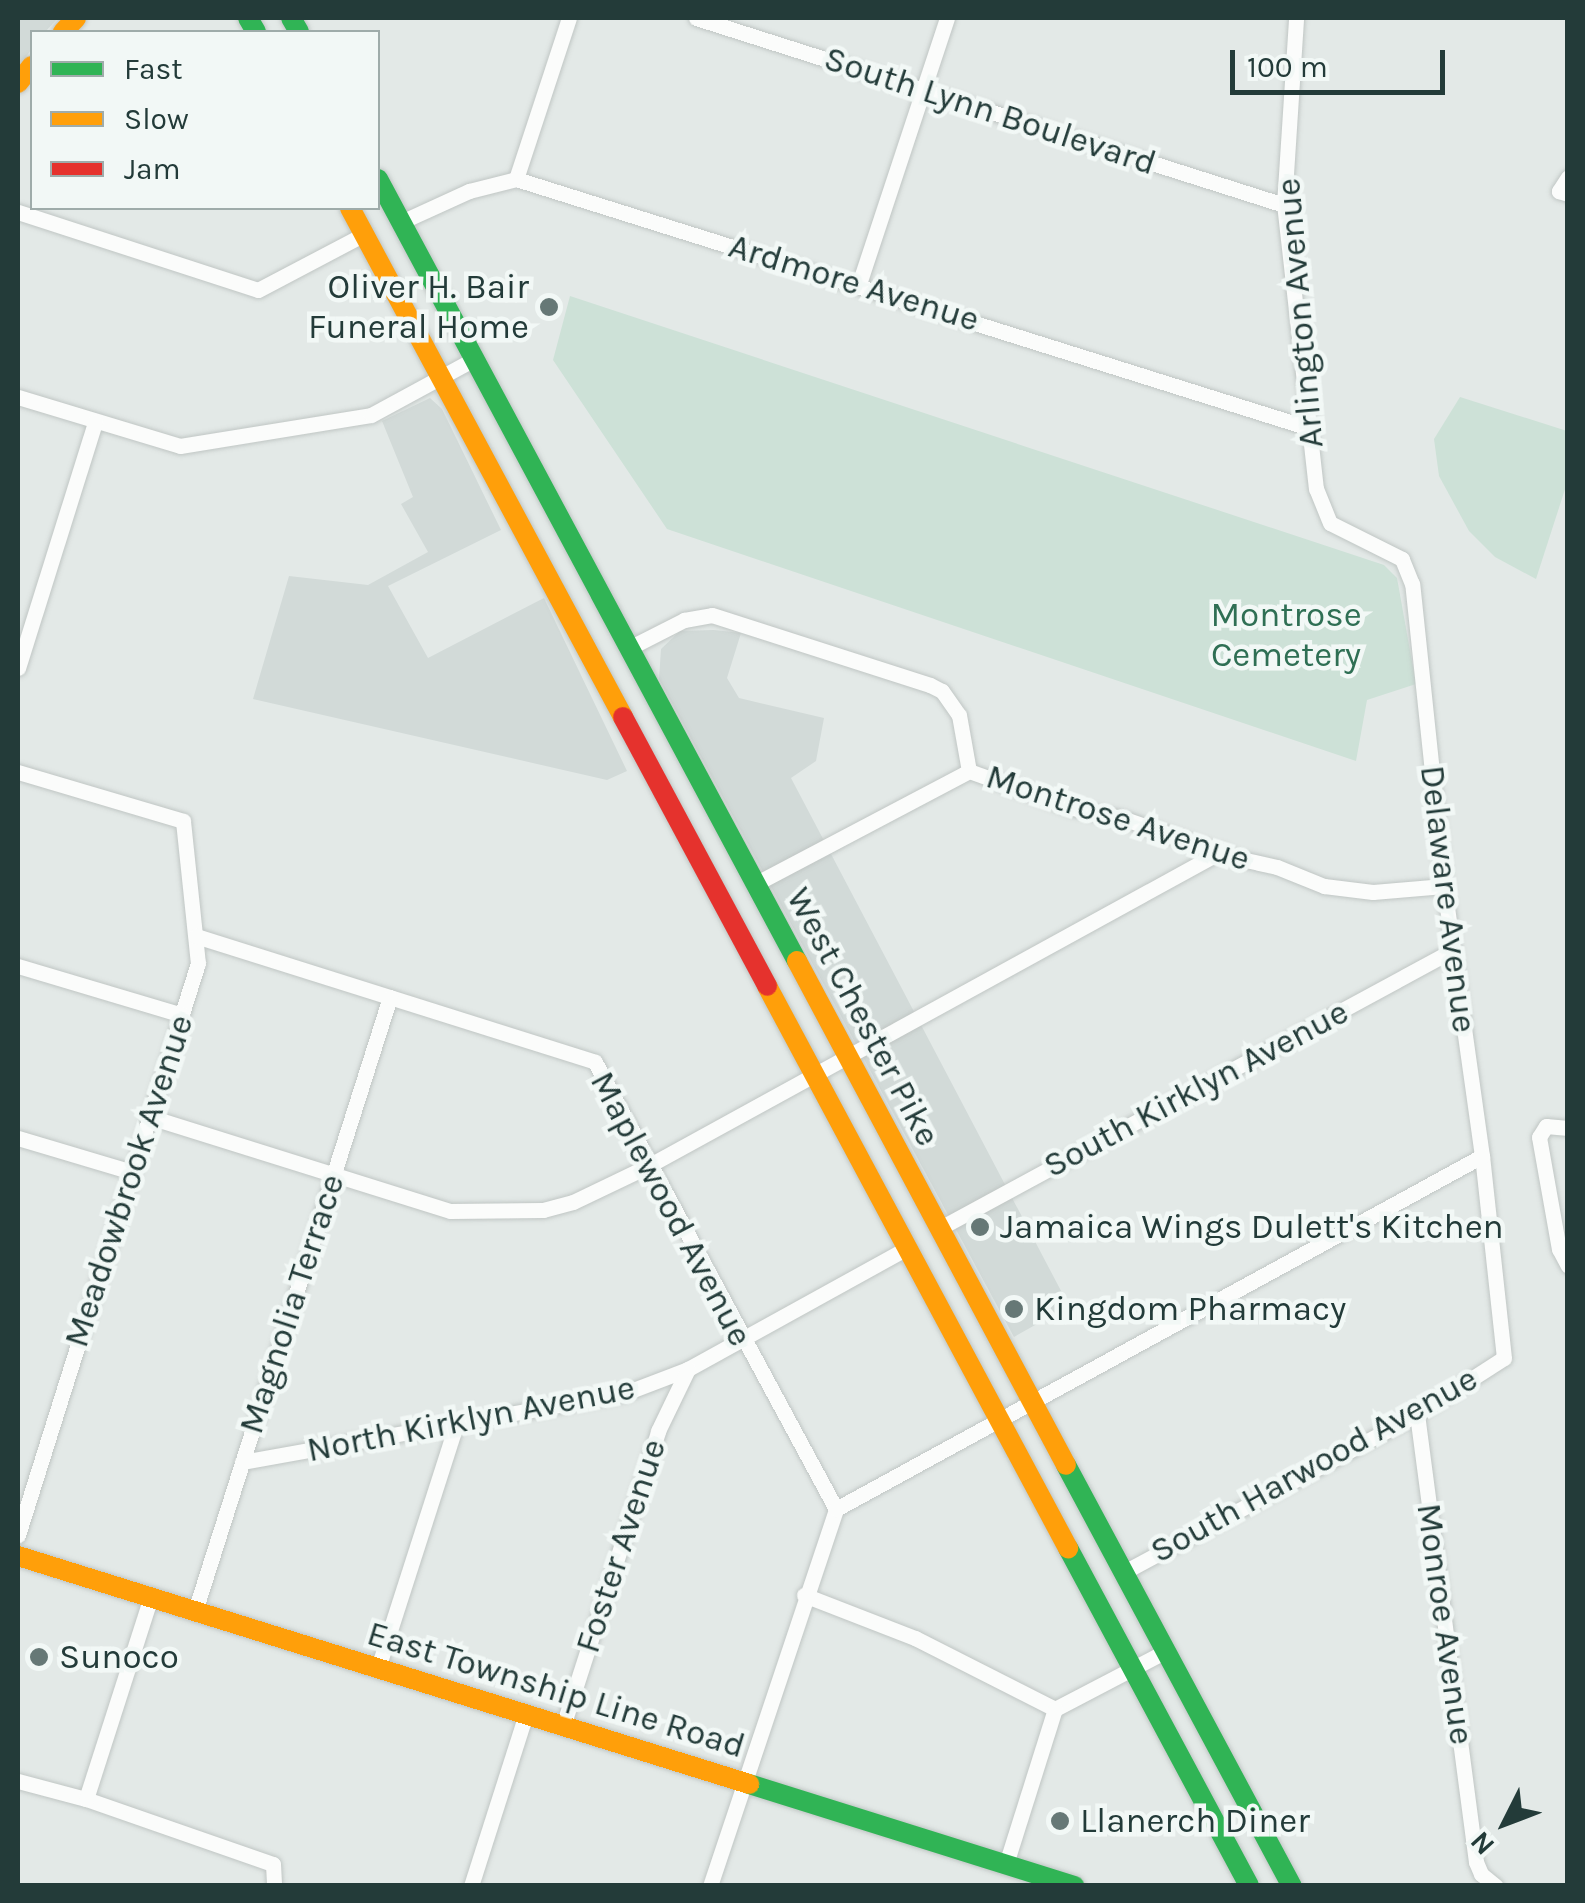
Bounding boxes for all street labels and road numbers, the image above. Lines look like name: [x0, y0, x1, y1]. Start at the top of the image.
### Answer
street label: South Lynn Boulevard: [819, 38, 1161, 184]
street label: Arlington Avenue: [1267, 176, 1333, 450]
street label: Ardmore Avenue: [724, 225, 984, 341]
street label: Montrose Avenue: [981, 756, 1255, 880]
street label: Delaware Avenue: [1411, 763, 1485, 1035]
street label: West Chester Pike: [777, 881, 949, 1153]
street label: South Kirklyn Avenue: [1037, 991, 1355, 1187]
street label: Meadowbrook Avenue: [55, 1010, 203, 1352]
street label: Maplewood Avenue: [581, 1064, 761, 1354]
street label: Magnolia Terrace: [230, 1169, 354, 1439]
street label: South Harwood Avenue: [1143, 1358, 1485, 1572]
street label: North Kirklyn Avenue: [304, 1367, 638, 1471]
street label: Foster Avenue: [567, 1434, 675, 1658]
street label: Monroe Avenue: [1407, 1501, 1483, 1747]
street label: East Township Line Road: [362, 1613, 750, 1767]

